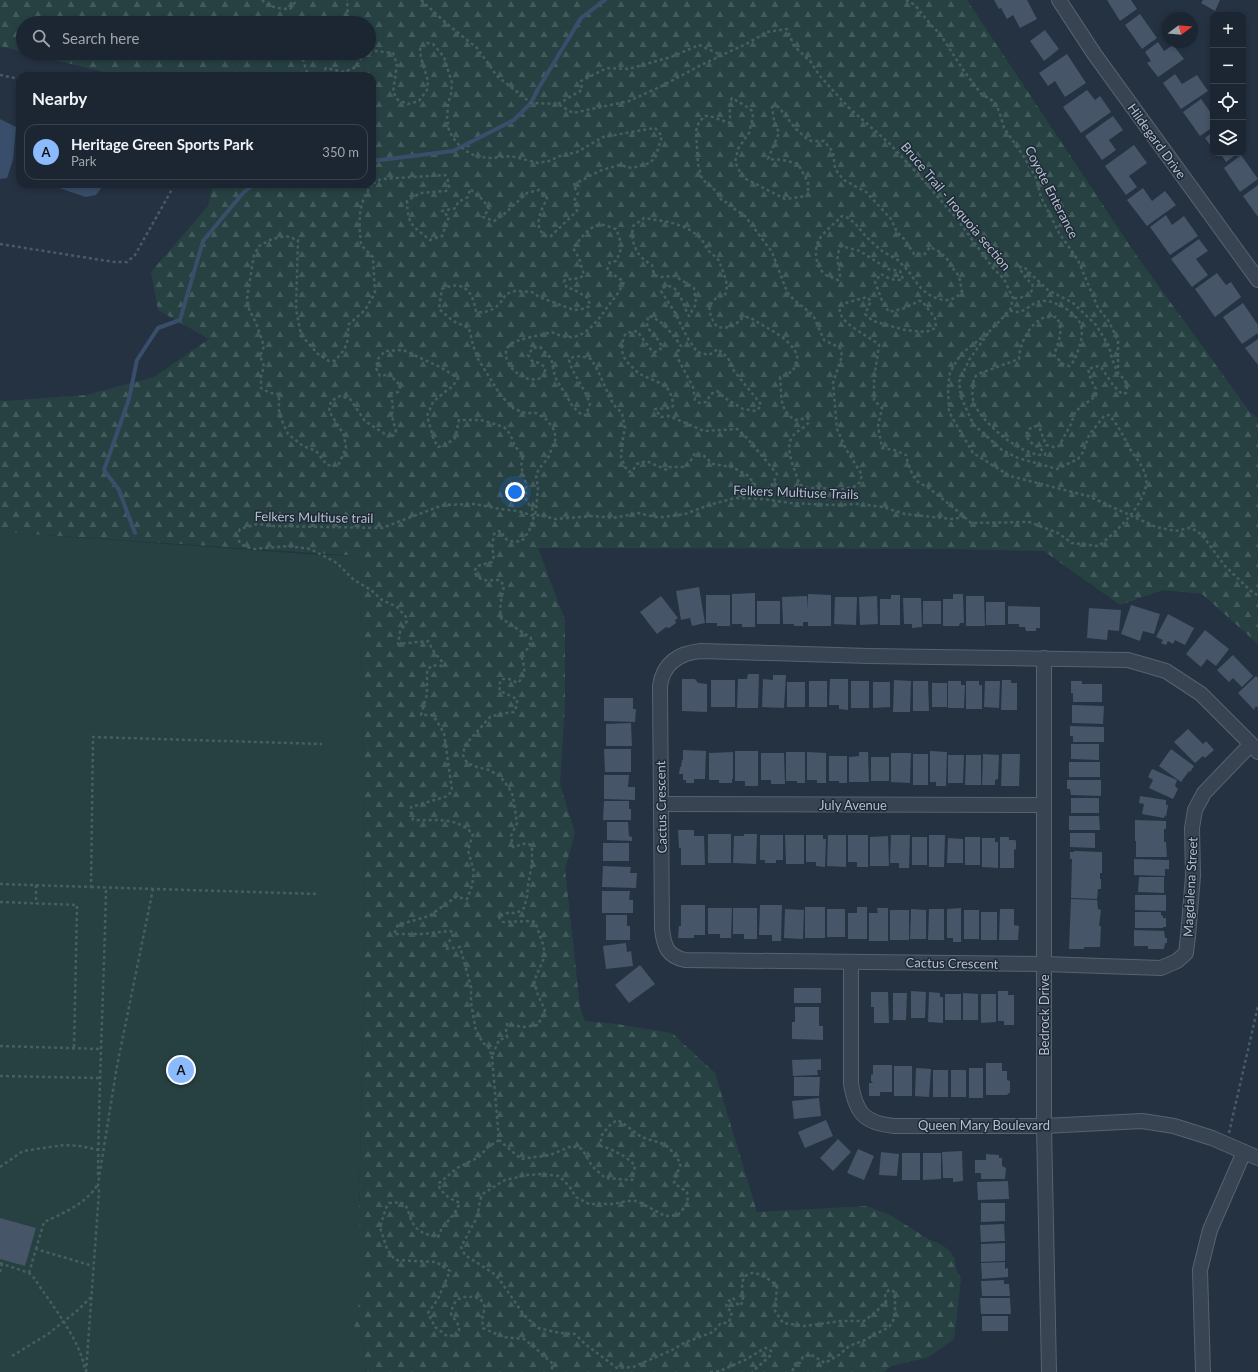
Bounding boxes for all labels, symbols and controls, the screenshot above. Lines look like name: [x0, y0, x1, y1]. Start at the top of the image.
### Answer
north arrow: [1162, 12, 1198, 48]
map controls: [1210, 12, 1246, 156]
button: +: [1210, 12, 1246, 48]
search box: [16, 16, 376, 60]
icon: search: [30, 27, 52, 49]
text: Search here: [62, 29, 139, 47]
button: −: [1210, 48, 1246, 84]
button: locate: [1210, 84, 1246, 120]
text: Nearby: [32, 88, 87, 109]
street label: Hildegard Drive: [1124, 100, 1190, 182]
button: layers: [1210, 120, 1246, 156]
text: Heritage Green Sports Park: [71, 135, 254, 153]
street label: Bruce Trail - Iroquoia section: [898, 139, 1014, 273]
street label: Coyote Enterance: [1022, 143, 1082, 241]
text: A: [41, 144, 51, 160]
text: 350 m: [322, 144, 359, 160]
text: Park: [71, 153, 96, 169]
your location: [505, 482, 525, 502]
street label: Felkers Multiuse Trails: [733, 482, 859, 502]
street label: Felkers Multiuse trail: [254, 508, 374, 526]
street label: Cactus Crescent: [652, 760, 670, 853]
street label: July Avenue: [819, 797, 887, 813]
street label: Magdalena Street: [1179, 836, 1201, 937]
street label: Cactus Crescent: [906, 954, 999, 972]
street label: Bedrock Drive: [1036, 974, 1052, 1056]
pin: A: [168, 1055, 194, 1085]
street label: Queen Mary Boulevard: [918, 1117, 1050, 1133]

